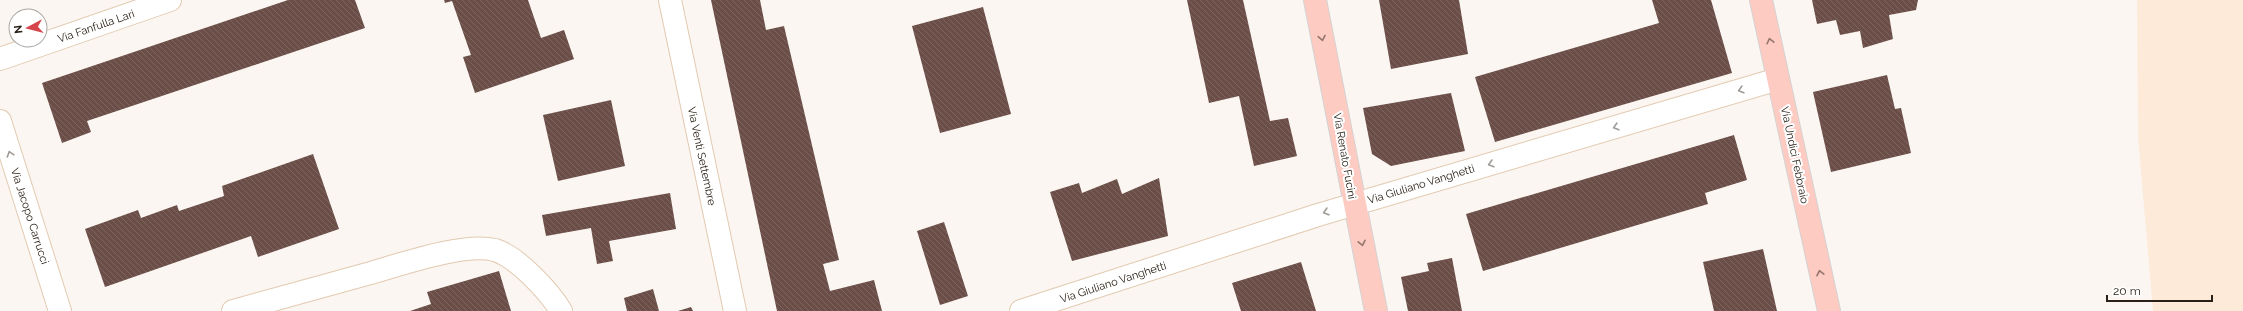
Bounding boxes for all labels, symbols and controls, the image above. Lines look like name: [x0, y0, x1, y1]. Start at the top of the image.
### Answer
street label: Via Fanfulla Lari: [56, 7, 136, 46]
north arrow: [8, 8, 48, 48]
text: N: [12, 24, 26, 34]
one-way arrow: [1318, 35, 1326, 41]
one-way arrow: [1766, 38, 1774, 44]
one-way arrow: [1737, 85, 1744, 94]
street label: Via Undici Febbraio: [1778, 105, 1811, 205]
street label: Via Venti Settembre: [685, 106, 718, 207]
street label: Via Renato Fucini: [1331, 112, 1358, 200]
one-way arrow: [1613, 122, 1620, 131]
one-way arrow: [6, 150, 15, 157]
one-way arrow: [1488, 159, 1495, 168]
street label: Via Giuliano Vanghetti: [1366, 162, 1476, 207]
street label: Via Jacopo Carrucci: [8, 166, 51, 266]
one-way arrow: [1323, 207, 1330, 216]
one-way arrow: [1357, 239, 1365, 246]
street label: Via Giuliano Vanghetti: [1058, 259, 1168, 306]
one-way arrow: [1817, 270, 1825, 276]
scale bar: [2107, 277, 2212, 303]
text: 20 m: [2113, 284, 2141, 298]

